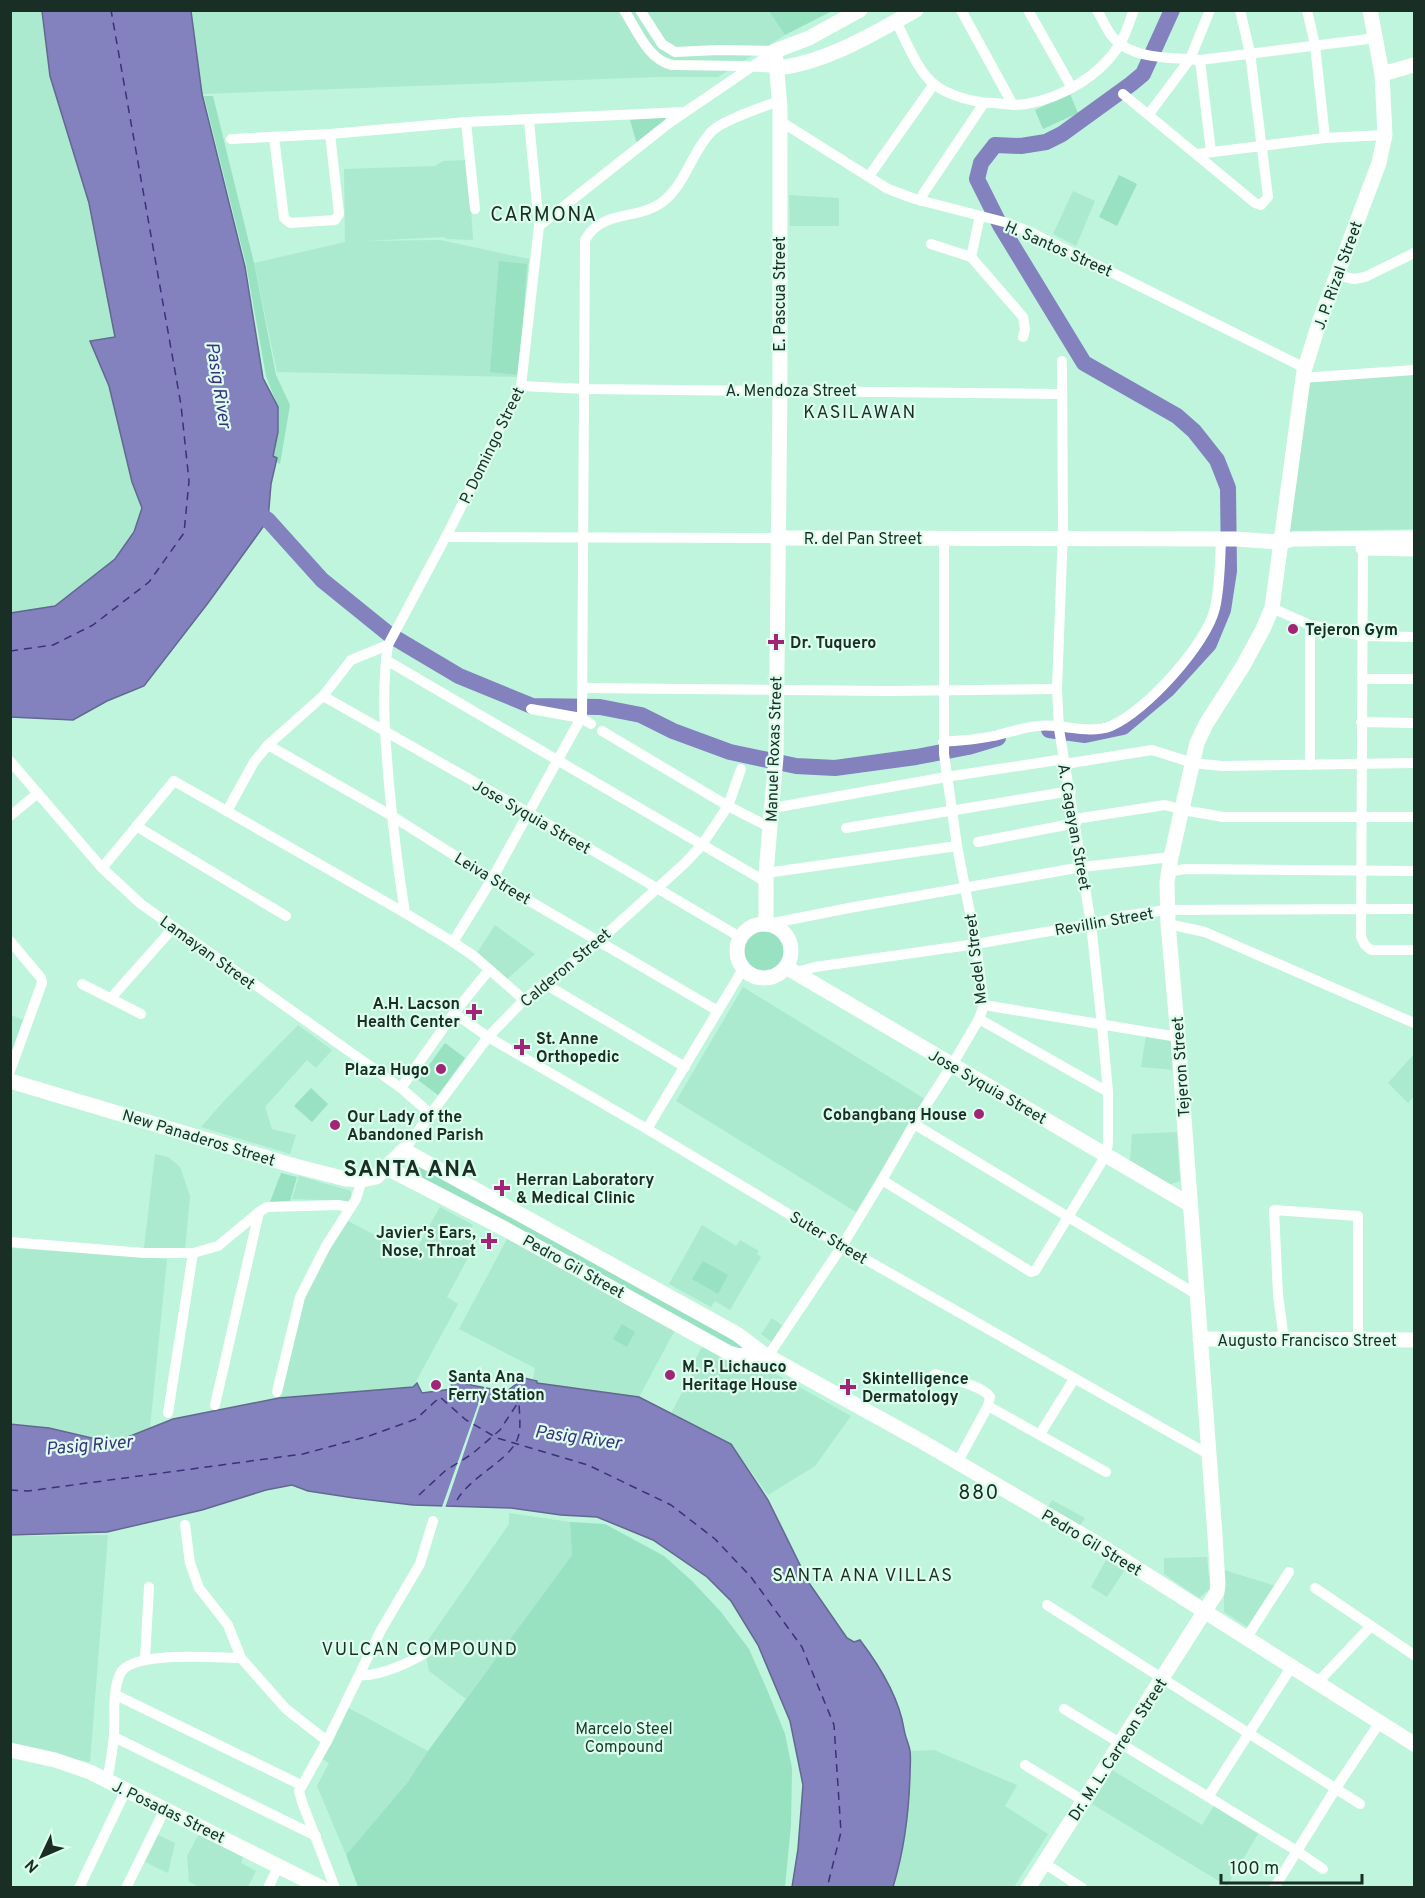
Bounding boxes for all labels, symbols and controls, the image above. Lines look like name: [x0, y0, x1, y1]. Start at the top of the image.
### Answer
district label: CARMONA: [490, 203, 598, 229]
street label: H. Santos Street: [1001, 217, 1115, 282]
street label: J. P. Rizal Street: [1310, 219, 1368, 333]
street label: E. Pascua Street: [771, 236, 791, 352]
water label: Pasig River: [199, 341, 236, 432]
street label: A. Mendoza Street: [725, 382, 857, 402]
street label: P. Domingo Street: [456, 384, 530, 508]
district label: KASILAWAN: [803, 402, 917, 425]
street label: R. del Pan Street: [804, 530, 922, 550]
place label: Tejeron Gym: [1305, 621, 1398, 641]
marker: Tejeron Gym: [1286, 622, 1300, 636]
marker: Dr. Tuquero: [767, 633, 785, 651]
place label: Dr. Tuquero: [790, 634, 876, 654]
street label: Manuel Roxas Street: [762, 676, 788, 822]
street label: A. Cagayan Street: [1052, 762, 1094, 892]
street label: Jose Syquia Street: [468, 776, 594, 860]
street label: Leiva Street: [450, 849, 534, 910]
street label: Revillin Street: [1053, 904, 1155, 942]
street label: Lamayan Street: [155, 912, 258, 995]
street label: Medel Street: [961, 912, 992, 1005]
street label: Calderon Street: [517, 925, 616, 1012]
place label: A.H. Lacson Health Center: [356, 995, 460, 1033]
marker: A.H. Lacson Health Center: [465, 1003, 483, 1021]
street label: Tejeron Street: [1169, 1016, 1195, 1118]
place label: St. Anne Orthopedic: [536, 1030, 620, 1068]
marker: St. Anne Orthopedic: [513, 1038, 531, 1056]
street label: Jose Syquia Street: [924, 1046, 1050, 1130]
place label: Plaza Hugo: [345, 1061, 429, 1081]
marker: Plaza Hugo: [434, 1062, 448, 1076]
street label: New Panaderos Street: [120, 1106, 277, 1172]
place label: Cobangbang House: [823, 1106, 967, 1126]
marker: Cobangbang House: [972, 1107, 986, 1121]
place label: Our Lady of the Abandoned Parish: [347, 1108, 484, 1146]
marker: Our Lady of the Abandoned Parish: [328, 1118, 342, 1132]
district label: SANTA ANA: [343, 1157, 479, 1184]
place label: Herran Laboratory & Medical Clinic: [516, 1171, 654, 1209]
marker: Herran Laboratory & Medical Clinic: [493, 1179, 511, 1197]
street label: Suter Street: [785, 1208, 871, 1270]
place label: Javier's Ears, Nose, Throat: [376, 1224, 476, 1262]
street label: Pedro Gil Street: [518, 1231, 628, 1304]
marker: Javier's Ears, Nose, Throat: [480, 1232, 498, 1250]
street label: Augusto Francisco Street: [1217, 1332, 1397, 1352]
place label: M. P. Lichauco Heritage House: [682, 1358, 798, 1396]
place label: Santa Ana Ferry Station: [448, 1368, 545, 1406]
marker: M. P. Lichauco Heritage House: [663, 1368, 677, 1382]
place label: Skintelligence Dermatology: [862, 1370, 969, 1408]
marker: Santa Ana Ferry Station: [429, 1378, 443, 1392]
marker: Skintelligence Dermatology: [839, 1378, 857, 1396]
water label: Pasig River: [533, 1421, 625, 1456]
water label: Pasig River: [45, 1431, 136, 1462]
district label: 880: [958, 1481, 1000, 1507]
street label: Pedro Gil Street: [1037, 1506, 1145, 1582]
district label: SANTA ANA VILLAS: [772, 1565, 954, 1588]
district label: VULCAN COMPOUND: [321, 1639, 519, 1662]
street label: Dr. M. L. Carreon Street: [1065, 1675, 1172, 1825]
park label: Marcelo Steel Compound: [575, 1720, 673, 1758]
street label: J. Posadas Street: [108, 1777, 228, 1849]
north arrow: [12, 1826, 72, 1886]
scale bar: [1221, 1847, 1362, 1885]
text: N: [21, 1854, 44, 1876]
text: 100 m: [1230, 1858, 1279, 1881]

